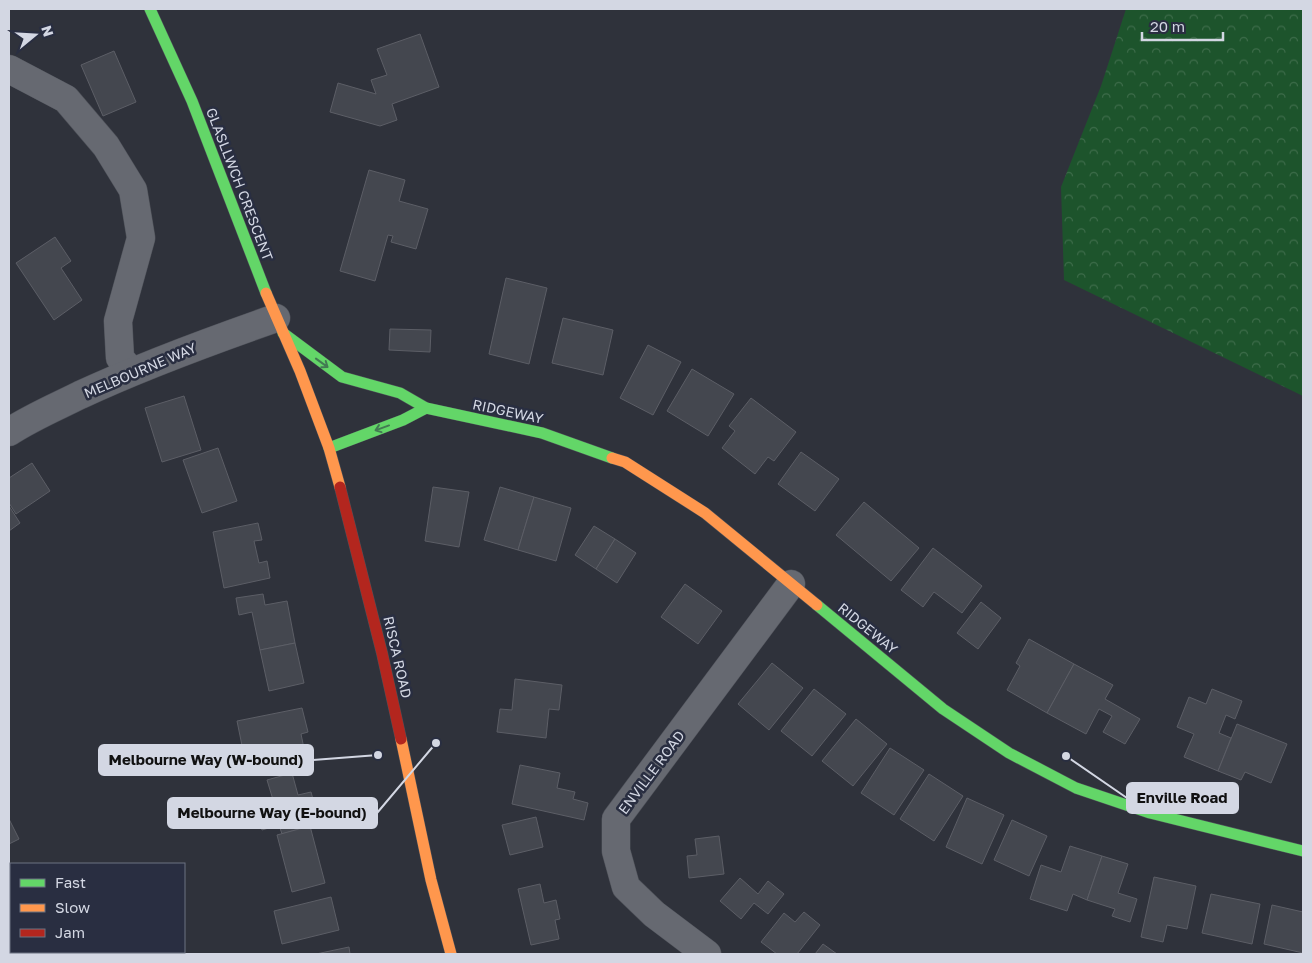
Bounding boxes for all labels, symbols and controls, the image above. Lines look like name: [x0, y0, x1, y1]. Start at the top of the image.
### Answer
north arrow: [10, 10, 60, 60]
scale bar: [1142, 10, 1223, 42]
text: 20 m: [1150, 17, 1185, 35]
text: N: [38, 23, 58, 39]
street label: GLASLLWCH CRESCENT: [203, 105, 277, 263]
street label: MELBOURNE WAY: [81, 339, 199, 401]
one-way arrow: [314, 358, 328, 368]
street label: RIDGEWAY: [471, 395, 545, 427]
one-way arrow: [375, 424, 390, 433]
street label: RIDGEWAY: [835, 599, 901, 657]
street label: RISCA ROAD: [380, 614, 416, 700]
street label: ENVILLE ROAD: [614, 727, 688, 817]
callout: Melbourne Way (W-bound): [99, 745, 313, 775]
text: Melbourne Way (W-bound): [109, 750, 303, 768]
callout: Enville Road: [1127, 783, 1238, 813]
text: Enville Road: [1136, 788, 1228, 806]
callout: Melbourne Way (E-bound): [168, 798, 377, 828]
text: Melbourne Way (E-bound): [177, 803, 367, 821]
legend: [10, 863, 185, 953]
text: Fast: [55, 873, 86, 891]
text: Slow: [55, 898, 90, 916]
text: Jam: [55, 923, 85, 941]

